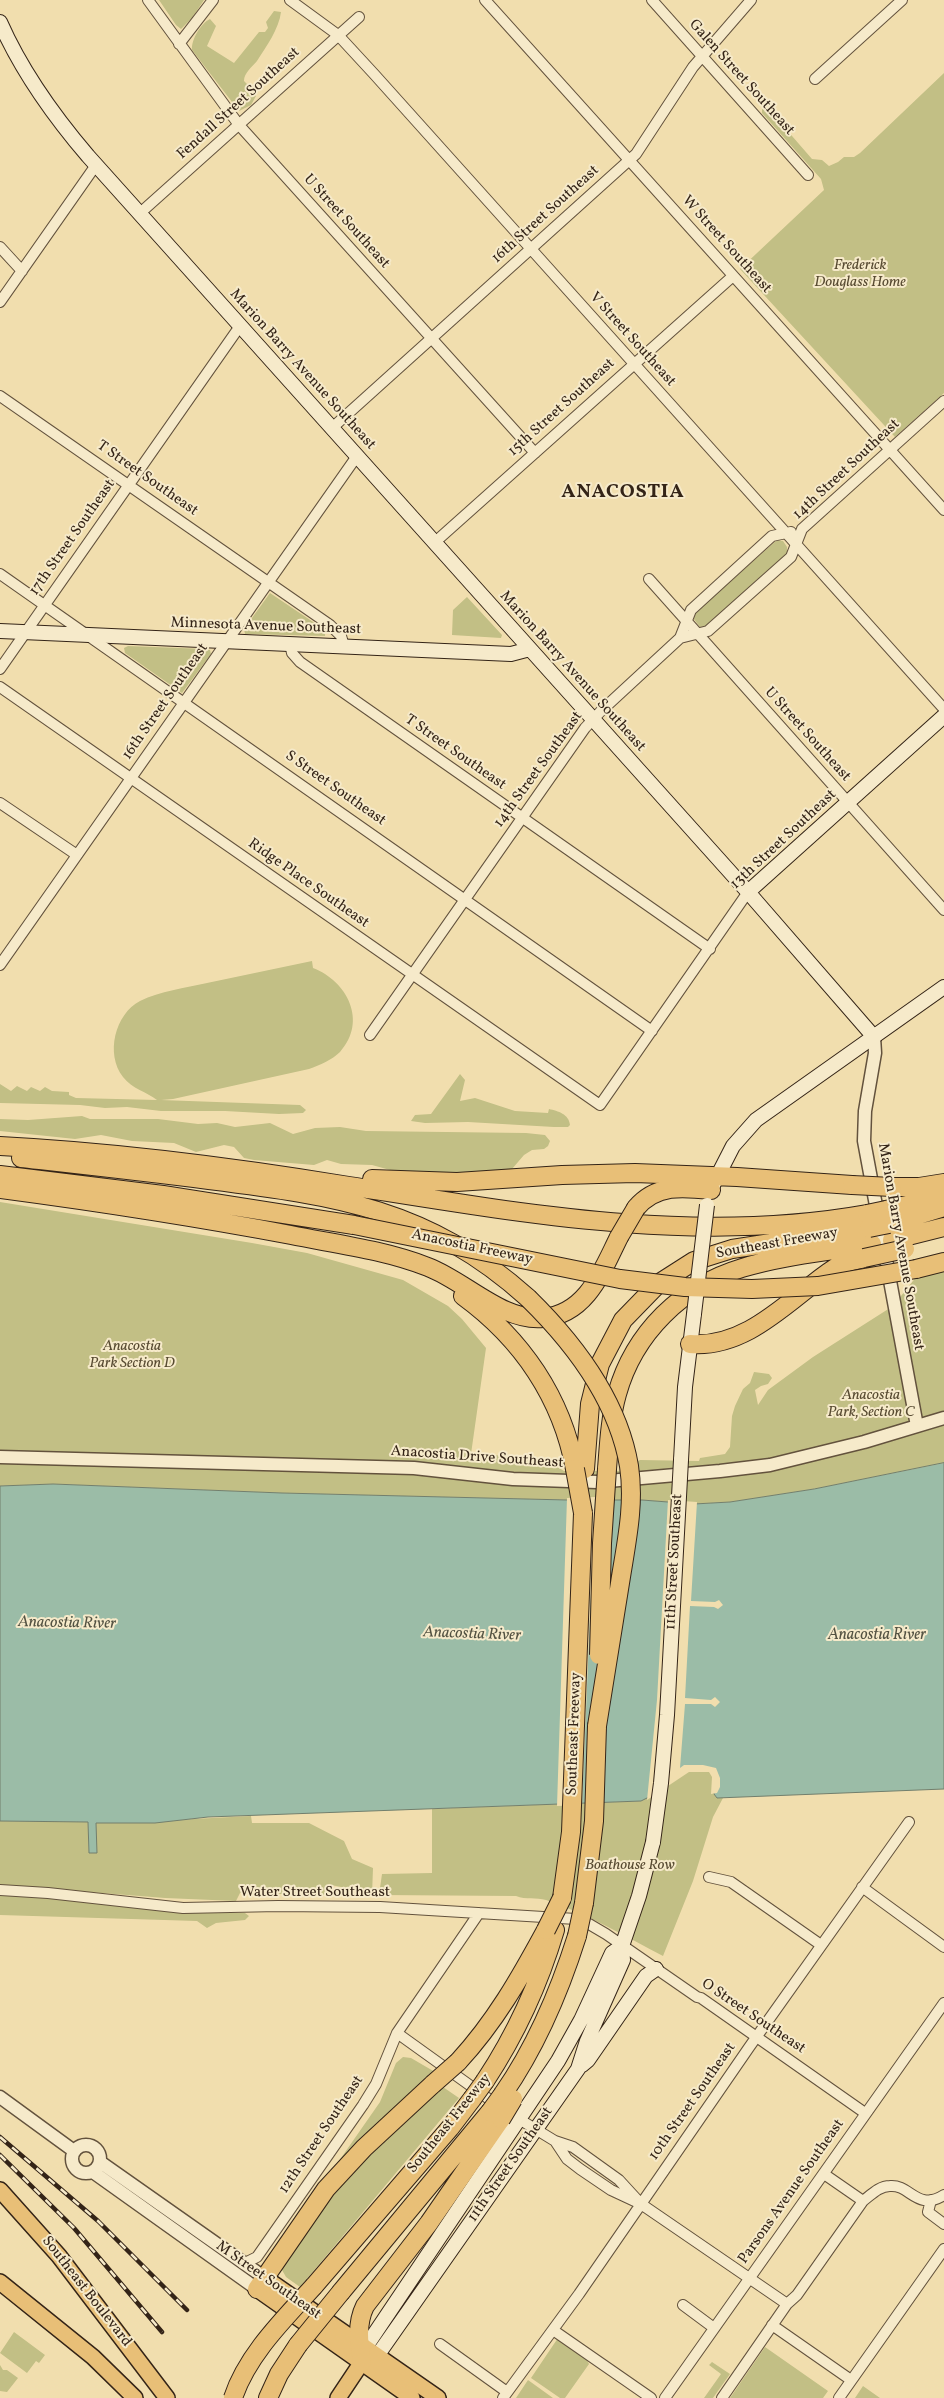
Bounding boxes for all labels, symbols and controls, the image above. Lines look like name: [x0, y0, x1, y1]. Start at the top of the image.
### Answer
street label: Galen Street Southeast: [684, 16, 798, 140]
street label: Fendall Street Southeast: [174, 44, 304, 164]
street label: 16th Street Southeast: [489, 162, 603, 268]
street label: U Street Southeast: [299, 171, 393, 273]
street label: W Street Southeast: [677, 192, 775, 298]
park label: Frederick Douglass Home: [814, 257, 906, 292]
street label: Marion Barry Avenue Southeast: [225, 286, 379, 454]
street label: V Street Southeast: [585, 289, 679, 391]
street label: 15th Street Southeast: [505, 355, 619, 461]
street label: 14th Street Southeast: [790, 416, 904, 524]
street label: T Street Southeast: [93, 437, 201, 521]
street label: 17th Street Southeast: [26, 476, 120, 600]
district label: ANACOSTIA: [560, 481, 686, 505]
street label: Marion Barry Avenue Southeast: [495, 588, 649, 756]
street label: Minnesota Avenue Southeast: [170, 615, 362, 639]
street label: 16th Street Southeast: [119, 640, 213, 764]
street label: U Street Southeast: [760, 684, 854, 786]
street label: 14th Street Southeast: [491, 708, 587, 832]
street label: T Street Southeast: [401, 711, 509, 795]
street label: S Street Southeast: [281, 748, 389, 830]
street label: 13th Street Southeast: [727, 786, 841, 894]
street label: Ridge Place Southeast: [244, 835, 372, 933]
street label: Marion Barry Avenue Southeast: [873, 1142, 927, 1352]
street label: Southeast Freeway: [715, 1224, 839, 1264]
street label: Anacostia Freeway: [410, 1226, 534, 1270]
park label: Anacostia Park Section D: [89, 1338, 175, 1373]
park label: Anacostia Park, Section C: [828, 1387, 914, 1422]
street label: Anacostia Drive Southeast: [390, 1443, 564, 1473]
street label: 11th Street Southeast: [662, 1493, 688, 1631]
water label: Anacostia River: [18, 1614, 116, 1634]
water label: Anacostia River: [423, 1624, 521, 1646]
water label: Anacostia River: [828, 1626, 926, 1646]
street label: Southeast Freeway: [564, 1672, 586, 1796]
park label: Boathouse Row: [585, 1857, 675, 1875]
street label: Water Street Southeast: [240, 1884, 390, 1902]
street label: O Street Southeast: [698, 1976, 808, 2058]
street label: 10th Street Southeast: [646, 2040, 740, 2164]
street label: Southeast Freeway: [404, 2070, 496, 2178]
street label: 12th Street Southeast: [276, 2073, 368, 2197]
street label: 11th Street Southeast: [465, 2104, 557, 2226]
street label: Parsons Avenue Southeast: [735, 2116, 849, 2268]
street label: Southeast Boulevard: [37, 2233, 135, 2351]
street label: M Street Southeast: [212, 2238, 324, 2324]

